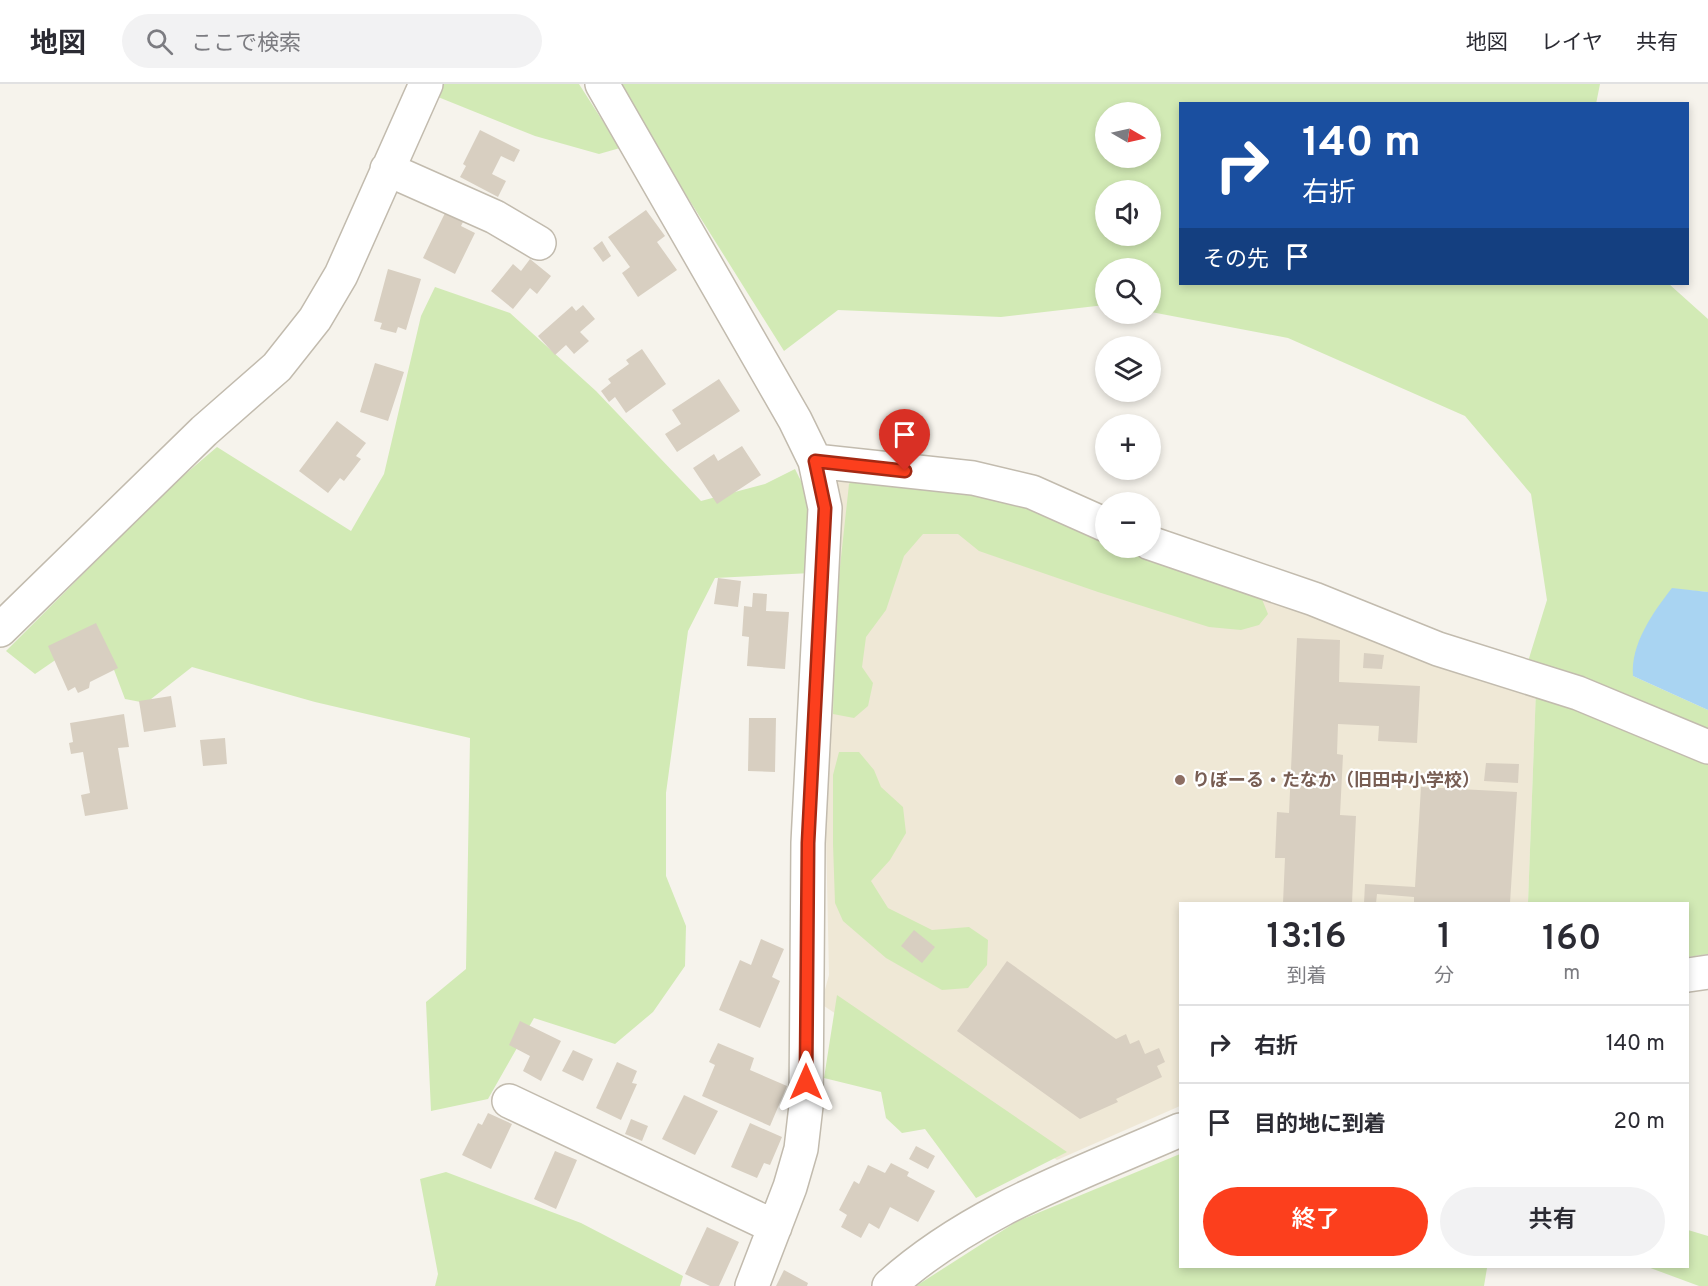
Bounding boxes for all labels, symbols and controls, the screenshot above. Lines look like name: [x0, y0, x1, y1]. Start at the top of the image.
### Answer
search box: [122, 14, 542, 68]
icon: search: [143, 25, 176, 58]
text: 地図: [30, 27, 86, 63]
text: 地図: [1466, 30, 1508, 57]
text: レイヤ: [1541, 30, 1603, 57]
text: 共有: [1636, 30, 1678, 57]
text: ここで検索: [191, 31, 301, 58]
north arrow: [1095, 102, 1161, 168]
map controls: [1095, 102, 1161, 558]
text: 140 m: [1302, 118, 1421, 171]
icon: right: [1203, 126, 1281, 204]
text: 右折: [1302, 177, 1356, 211]
button: sound: [1095, 180, 1161, 246]
icon: arrive: [1281, 240, 1314, 273]
text: その先: [1203, 247, 1269, 274]
button: search: [1095, 258, 1161, 324]
button: layers: [1095, 336, 1161, 402]
pin: [879, 409, 930, 471]
button: +: [1095, 414, 1161, 480]
icon: arrive: [888, 418, 921, 451]
button: −: [1095, 492, 1161, 558]
place label: りぼーる・たなか（旧田中小学校）: [1192, 770, 1480, 793]
marker: りぼーる・たなか（旧田中小学校）: [1173, 773, 1187, 787]
text: 13:16: [1267, 915, 1347, 961]
text: 1: [1437, 915, 1451, 961]
text: 160: [1542, 917, 1601, 963]
text: m: [1563, 961, 1580, 987]
text: 到着: [1287, 964, 1327, 990]
text: 分: [1434, 964, 1454, 990]
icon: right: [1203, 1028, 1236, 1061]
text: 140 m: [1606, 1031, 1665, 1058]
text: 右折: [1254, 1034, 1298, 1061]
position arrow: [774, 1050, 838, 1114]
icon: arrive: [1203, 1106, 1236, 1139]
text: 20 m: [1614, 1109, 1665, 1136]
text: 目的地に到着: [1254, 1112, 1386, 1139]
button: 終了: [1203, 1187, 1428, 1256]
button: 共有: [1440, 1187, 1665, 1256]

